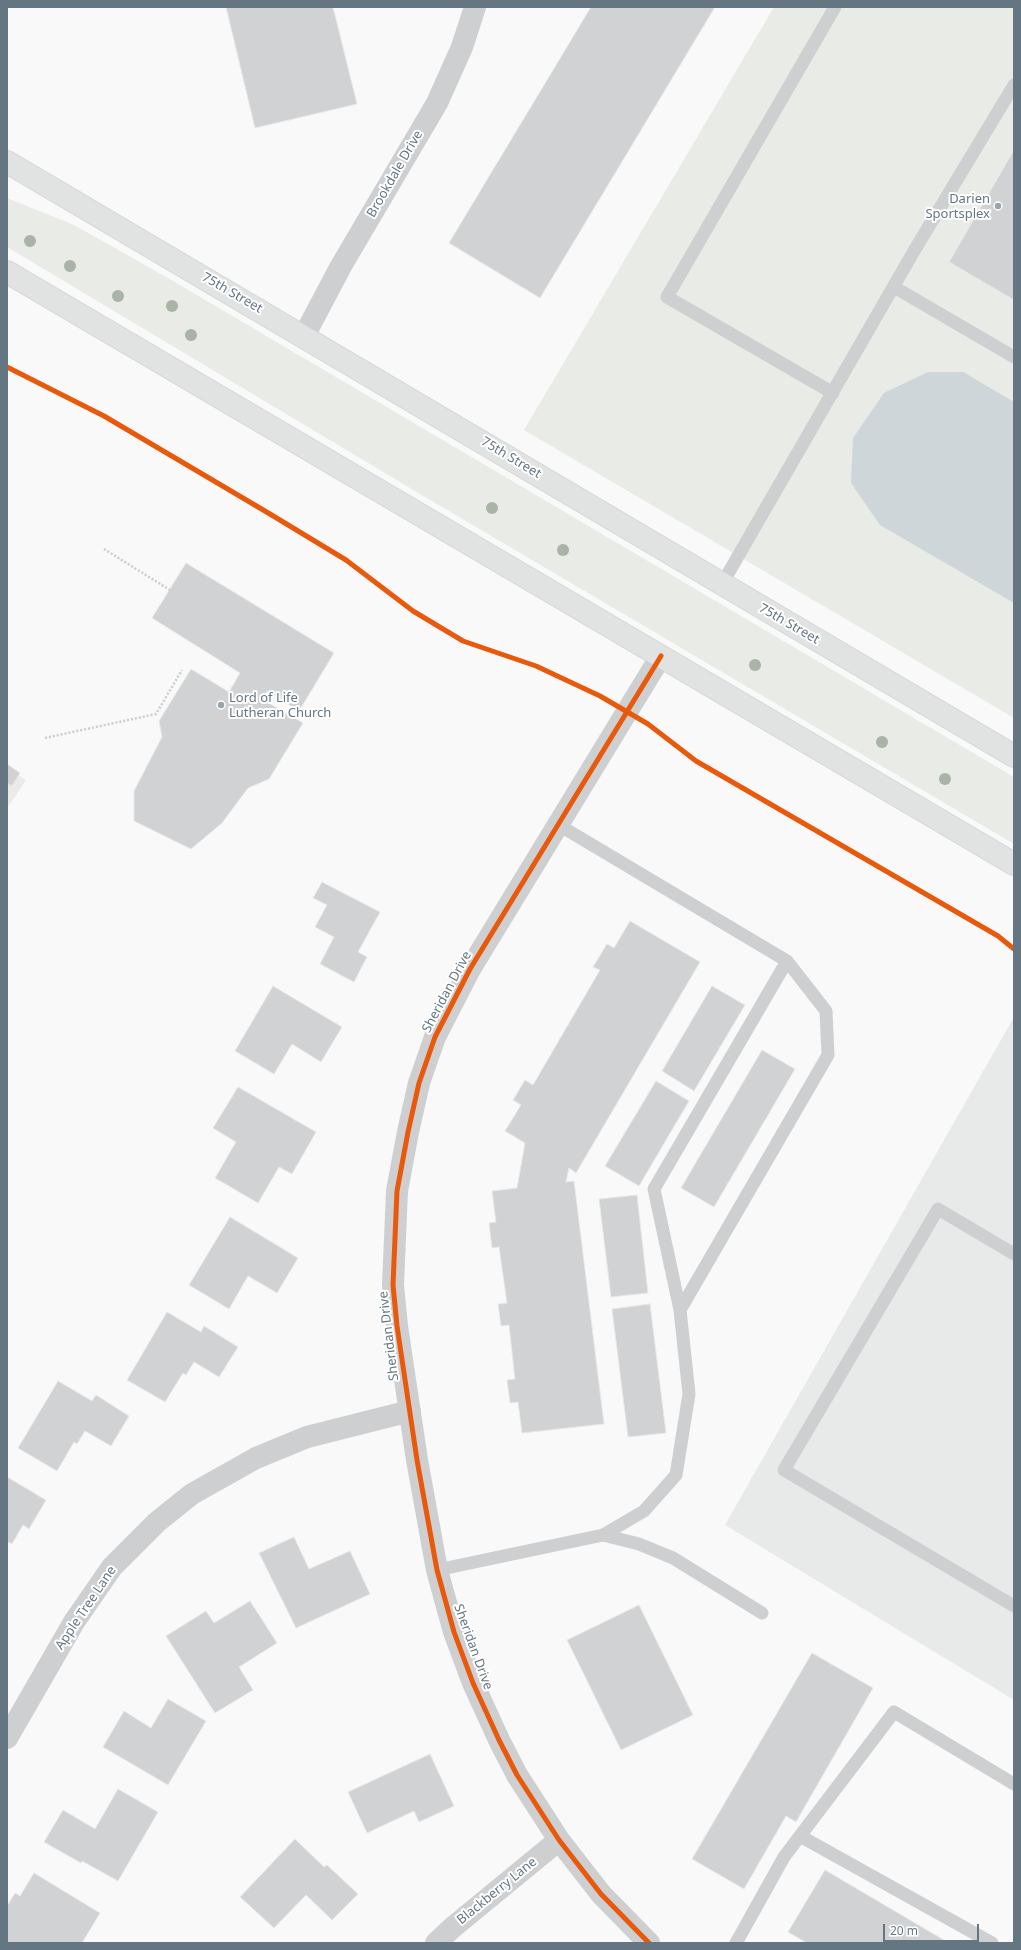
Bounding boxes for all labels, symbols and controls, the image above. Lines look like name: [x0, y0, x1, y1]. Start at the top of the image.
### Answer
street label: Brookdale Drive: [364, 128, 426, 220]
place label: Darien Sportsplex: [925, 191, 990, 222]
marker: Darien Sportsplex: [993, 201, 1003, 211]
street label: 75th Street: [199, 269, 265, 317]
street label: 75th Street: [478, 434, 544, 482]
street label: 75th Street: [756, 600, 822, 648]
place label: Lord of Life Lutheran Church: [229, 690, 331, 721]
marker: Lord of Life Lutheran Church: [216, 700, 226, 710]
street label: Sheridan Drive: [419, 949, 475, 1035]
street label: Sheridan Drive: [376, 1290, 402, 1382]
street label: Apple Tree Lane: [52, 1563, 120, 1653]
street label: Sheridan Drive: [450, 1602, 496, 1692]
street label: Blackberry Lane: [454, 1854, 540, 1928]
scale bar: [885, 1916, 981, 1942]
text: 20 m: [890, 1922, 918, 1939]

